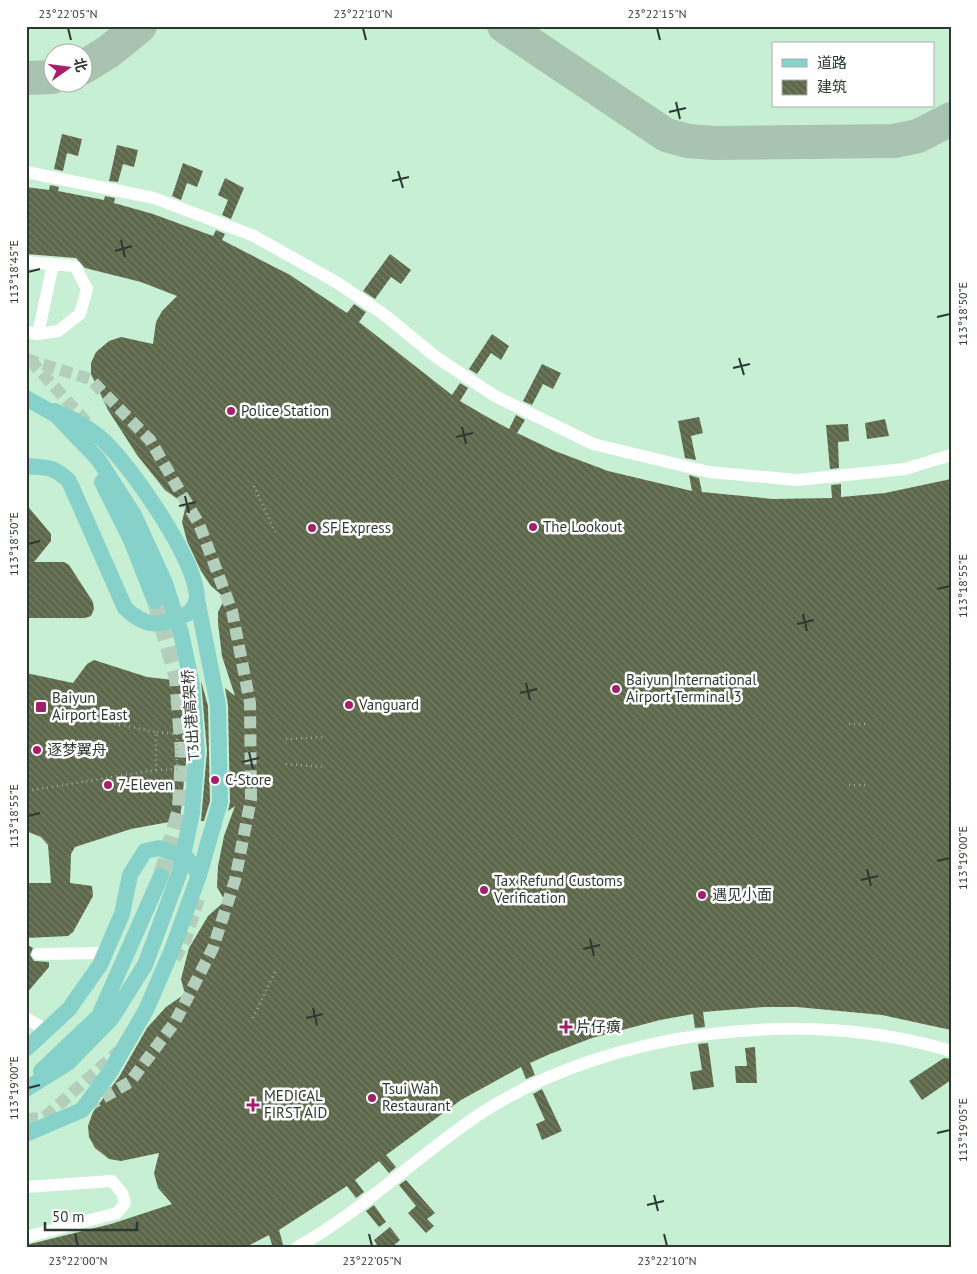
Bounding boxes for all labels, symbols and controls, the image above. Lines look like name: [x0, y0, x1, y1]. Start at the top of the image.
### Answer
text: 23°22'05"N: [38, 6, 98, 21]
text: 23°22'10"N: [333, 6, 393, 21]
text: 23°22'15"N: [627, 6, 687, 21]
north arrow: [42, 42, 92, 92]
legend: [772, 42, 934, 108]
text: 道路: [817, 53, 847, 72]
text: 北: [70, 56, 91, 74]
text: 建筑: [817, 77, 847, 96]
text: 113°18'45"E: [6, 240, 21, 304]
text: 113°18'50"E: [955, 282, 970, 346]
place label: Police Station: [241, 401, 329, 420]
marker: Police Station: [225, 405, 237, 417]
text: 113°18'50"E: [6, 512, 21, 576]
place label: The Lookout: [543, 517, 622, 536]
place label: SF Express: [322, 518, 391, 537]
marker: The Lookout: [527, 521, 539, 533]
marker: SF Express: [306, 522, 318, 534]
text: 113°18'55"E: [955, 554, 970, 618]
street label: T3出港高架桥: [178, 669, 203, 761]
place label: Baiyun International Airport Terminal 3: [626, 670, 757, 706]
marker: Baiyun International Airport Terminal 3: [610, 683, 622, 695]
place label: Baiyun Airport East: [52, 688, 128, 724]
place label: Vanguard: [358, 695, 419, 714]
marker: Vanguard: [343, 699, 355, 711]
marker: Baiyun Airport East: [34, 700, 48, 714]
place label: 逐梦翼舟: [47, 740, 107, 759]
marker: 逐梦翼舟: [31, 744, 43, 756]
place label: C-Store: [225, 770, 271, 789]
marker: C-Store: [209, 774, 221, 786]
place label: 7-Eleven: [118, 775, 173, 794]
marker: 7-Eleven: [102, 779, 114, 791]
text: 113°18'55"E: [6, 784, 21, 848]
text: 113°19'00"E: [955, 826, 970, 890]
place label: Tax Refund Customs Verification: [493, 871, 623, 907]
marker: Tax Refund Customs Verification: [478, 884, 490, 896]
place label: 遇见小面: [712, 885, 772, 904]
marker: 遇见小面: [696, 889, 708, 901]
place label: 片仔癀: [576, 1017, 621, 1036]
marker: 片仔癀: [560, 1021, 572, 1033]
text: 113°19'00"E: [6, 1056, 21, 1120]
place label: Tsui Wah Restaurant: [382, 1079, 451, 1115]
place label: MEDICAL FIRST AID: [264, 1086, 327, 1122]
marker: Tsui Wah Restaurant: [366, 1092, 378, 1104]
marker: MEDICAL FIRST AID: [246, 1098, 260, 1112]
text: 113°19'05"E: [955, 1098, 970, 1162]
scale bar: [45, 1199, 138, 1231]
text: 50 m: [52, 1207, 85, 1226]
text: 23°22'00"N: [48, 1253, 108, 1268]
text: 23°22'05"N: [342, 1253, 402, 1268]
text: 23°22'10"N: [637, 1253, 697, 1268]

